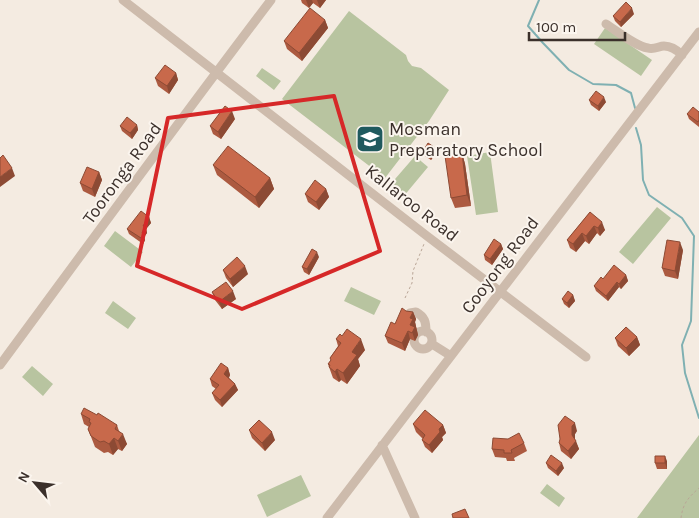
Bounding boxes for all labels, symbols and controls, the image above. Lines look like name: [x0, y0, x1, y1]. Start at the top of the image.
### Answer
scale bar: [529, 10, 625, 42]
text: 100 m: [536, 18, 576, 36]
street label: Tooronga Road: [78, 118, 166, 228]
place label: Mosman Preparatory School: [389, 118, 543, 161]
school or university icon: Mosman Preparatory School: [355, 124, 385, 154]
street label: Kallaroo Road: [361, 160, 463, 246]
street label: Cooyong Road: [456, 212, 544, 318]
north arrow: [10, 458, 60, 508]
text: N: [14, 469, 34, 486]

